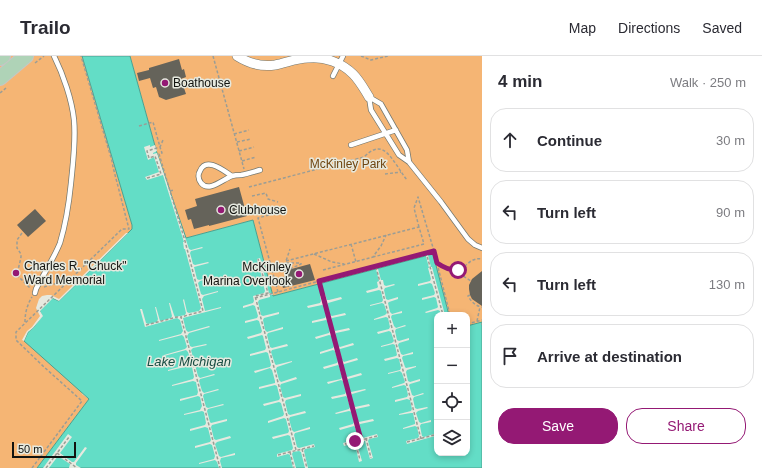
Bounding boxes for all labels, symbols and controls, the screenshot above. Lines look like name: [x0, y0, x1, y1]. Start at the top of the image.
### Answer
text: Trailo: [20, 17, 71, 38]
text: Map: [569, 20, 596, 36]
text: Directions: [618, 20, 680, 36]
text: Saved: [702, 20, 742, 36]
text: 4 min: [498, 72, 542, 91]
text: Walk · 250 m: [670, 75, 746, 90]
place label: Boathouse: [173, 76, 231, 90]
marker: Boathouse: [160, 78, 170, 88]
icon: ahead: [499, 129, 521, 151]
text: Continue: [537, 132, 602, 149]
text: 30 m: [716, 133, 745, 148]
park label: McKinley Park: [310, 157, 387, 171]
icon: left: [499, 201, 521, 223]
place label: Clubhouse: [229, 203, 287, 217]
text: Turn left: [537, 204, 596, 221]
marker: Clubhouse: [216, 205, 226, 215]
text: 90 m: [716, 205, 745, 220]
place label: Charles R. "Chuck" Ward Memorial: [24, 259, 127, 287]
place label: McKinley Marina Overlook: [203, 260, 292, 288]
route start: [449, 261, 467, 279]
marker: Charles R. "Chuck" Ward Memorial: [11, 268, 21, 278]
marker: McKinley Marina Overlook: [294, 269, 304, 279]
icon: left: [499, 273, 521, 295]
text: Turn left: [537, 276, 596, 293]
text: 130 m: [709, 277, 745, 292]
map controls: [434, 312, 470, 456]
button: +: [434, 312, 470, 348]
icon: arrive: [499, 345, 521, 367]
button: −: [434, 348, 470, 384]
text: Arrive at destination: [537, 348, 682, 365]
water label: Lake Michigan: [147, 354, 231, 369]
button: locate: [434, 384, 470, 420]
button: Save: [498, 408, 618, 444]
button: Share: [626, 408, 746, 444]
button: layers: [434, 420, 470, 456]
route end: [346, 432, 364, 450]
scale bar: [12, 440, 76, 459]
text: 50 m: [18, 443, 42, 455]

